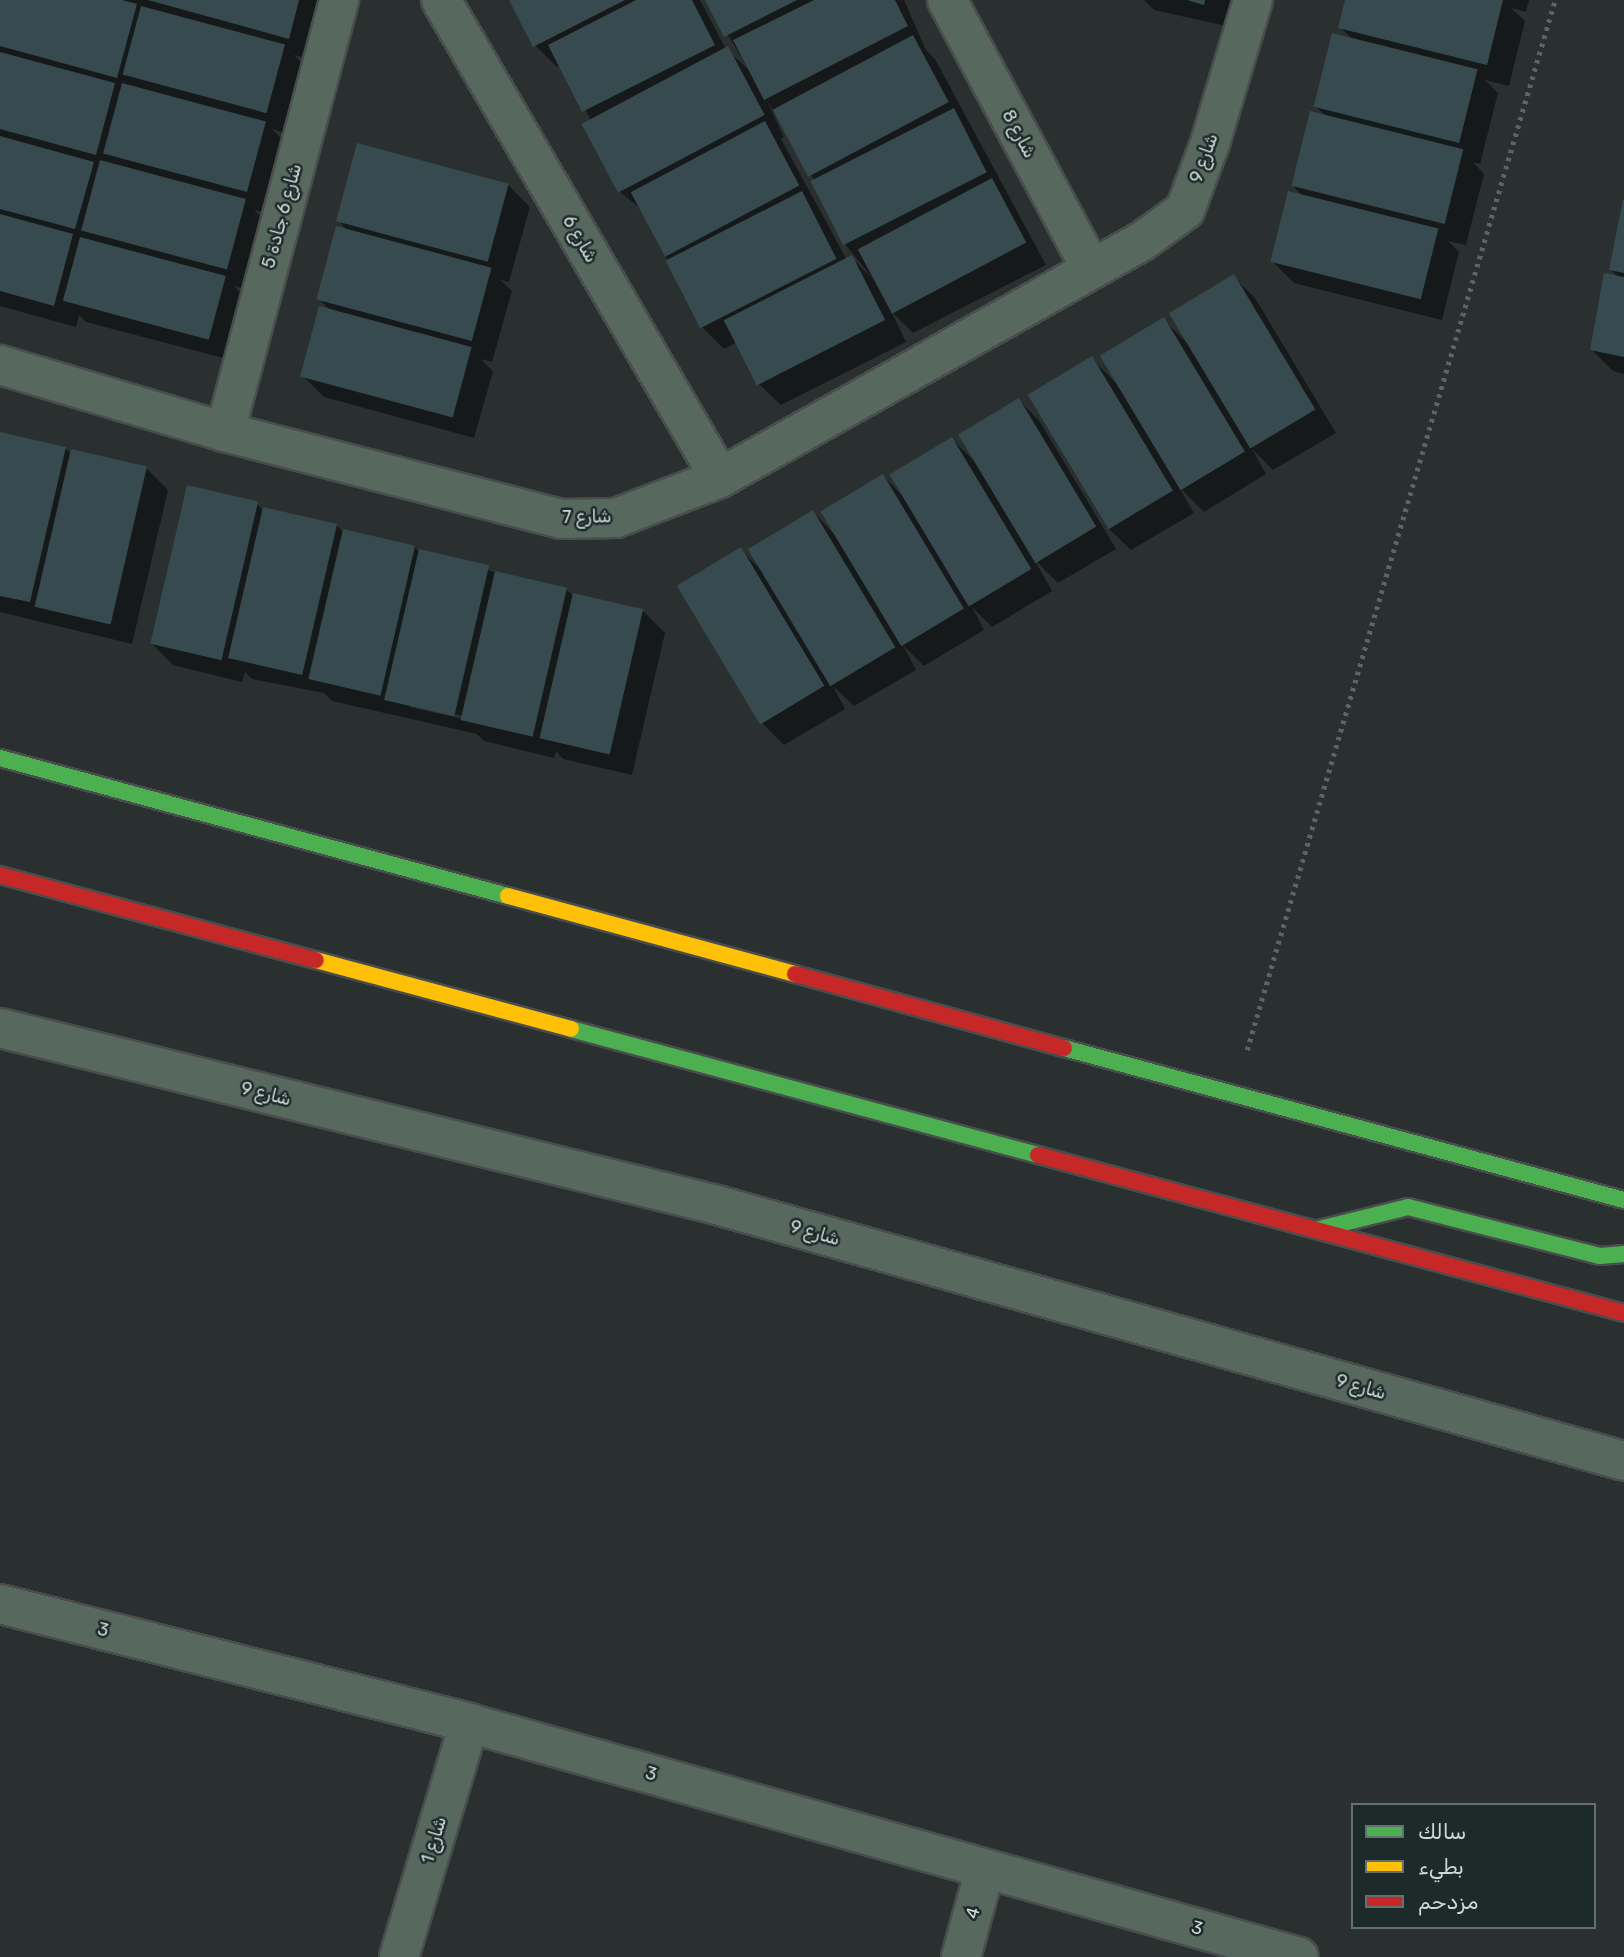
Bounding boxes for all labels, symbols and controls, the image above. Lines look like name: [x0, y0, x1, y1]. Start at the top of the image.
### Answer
street label: شارع 8: [997, 106, 1041, 162]
street label: شارع 9: [1185, 130, 1223, 186]
street label: شارع 6 جادة 5: [258, 161, 306, 271]
street label: شارع 6: [558, 211, 602, 267]
street label: شارع 7: [562, 506, 612, 528]
street label: شارع 9: [239, 1077, 293, 1111]
street label: شارع 9: [788, 1216, 842, 1250]
street label: شارع 9: [1334, 1370, 1388, 1404]
street label: 3: [95, 1618, 111, 1642]
street label: 3: [643, 1762, 659, 1786]
legend: [1351, 1803, 1596, 1929]
street label: شارع 1: [417, 1814, 451, 1866]
text: سالك: [1418, 1819, 1466, 1844]
text: بطيء: [1418, 1854, 1464, 1879]
text: مزدحم: [1418, 1889, 1478, 1914]
street label: 4: [961, 1905, 985, 1921]
street label: 3: [1189, 1916, 1205, 1940]

